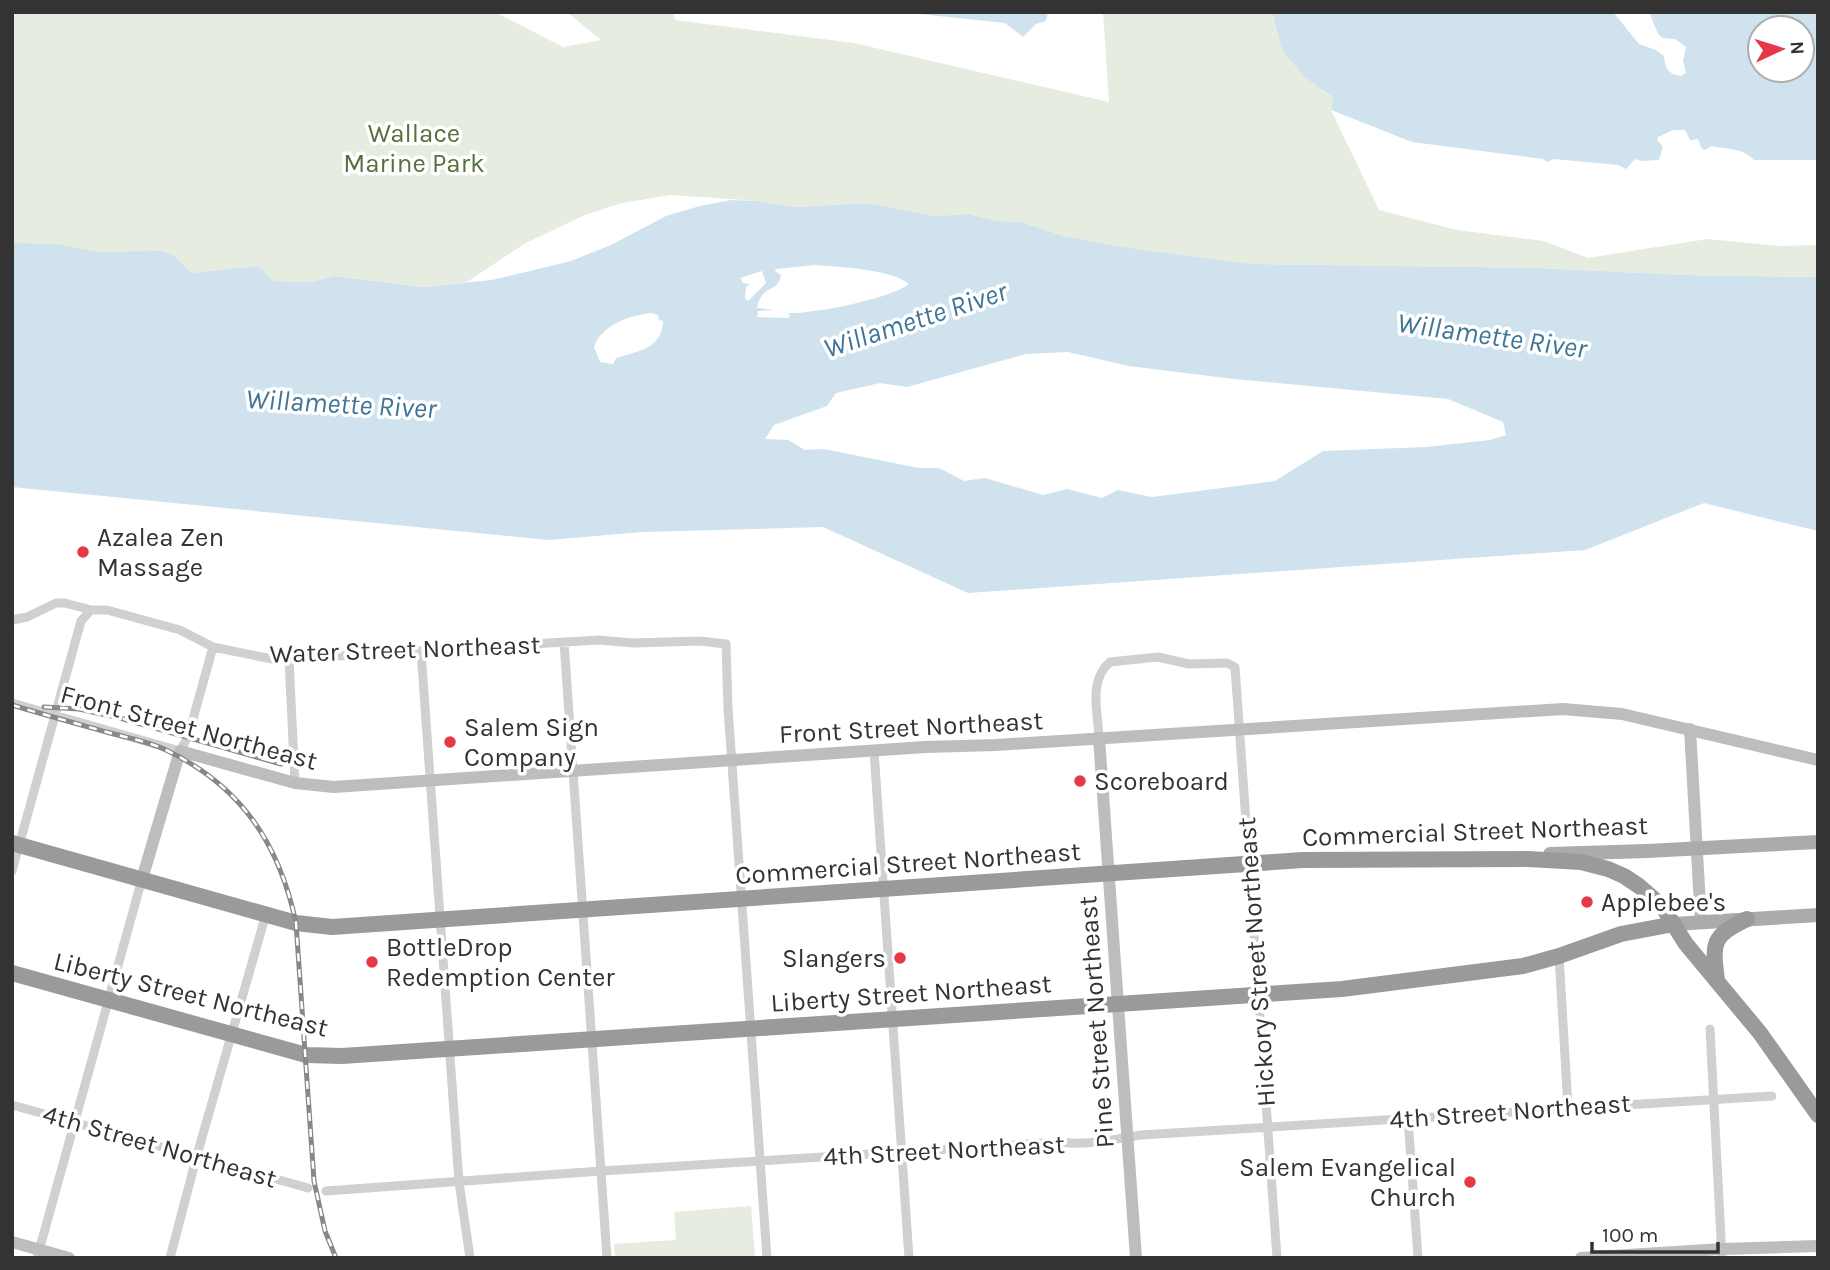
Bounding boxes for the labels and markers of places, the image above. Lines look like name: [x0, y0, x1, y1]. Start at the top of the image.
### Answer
place label: Azalea Zen Massage: [97, 522, 224, 583]
marker: Azalea Zen Massage: [75, 544, 91, 560]
place label: Salem Sign Company: [464, 712, 599, 773]
marker: Salem Sign Company: [442, 734, 458, 750]
place label: Scoreboard: [1094, 766, 1229, 797]
marker: Scoreboard: [1072, 773, 1088, 789]
place label: Applebee's: [1601, 887, 1726, 918]
marker: Applebee's: [1579, 894, 1595, 910]
place label: BottleDrop Redemption Center: [386, 932, 615, 993]
place label: Slangers: [782, 943, 886, 974]
marker: Slangers: [892, 950, 908, 966]
marker: BottleDrop Redemption Center: [364, 954, 380, 970]
place label: Salem Evangelical Church: [1239, 1152, 1456, 1213]
marker: Salem Evangelical Church: [1462, 1174, 1478, 1190]

